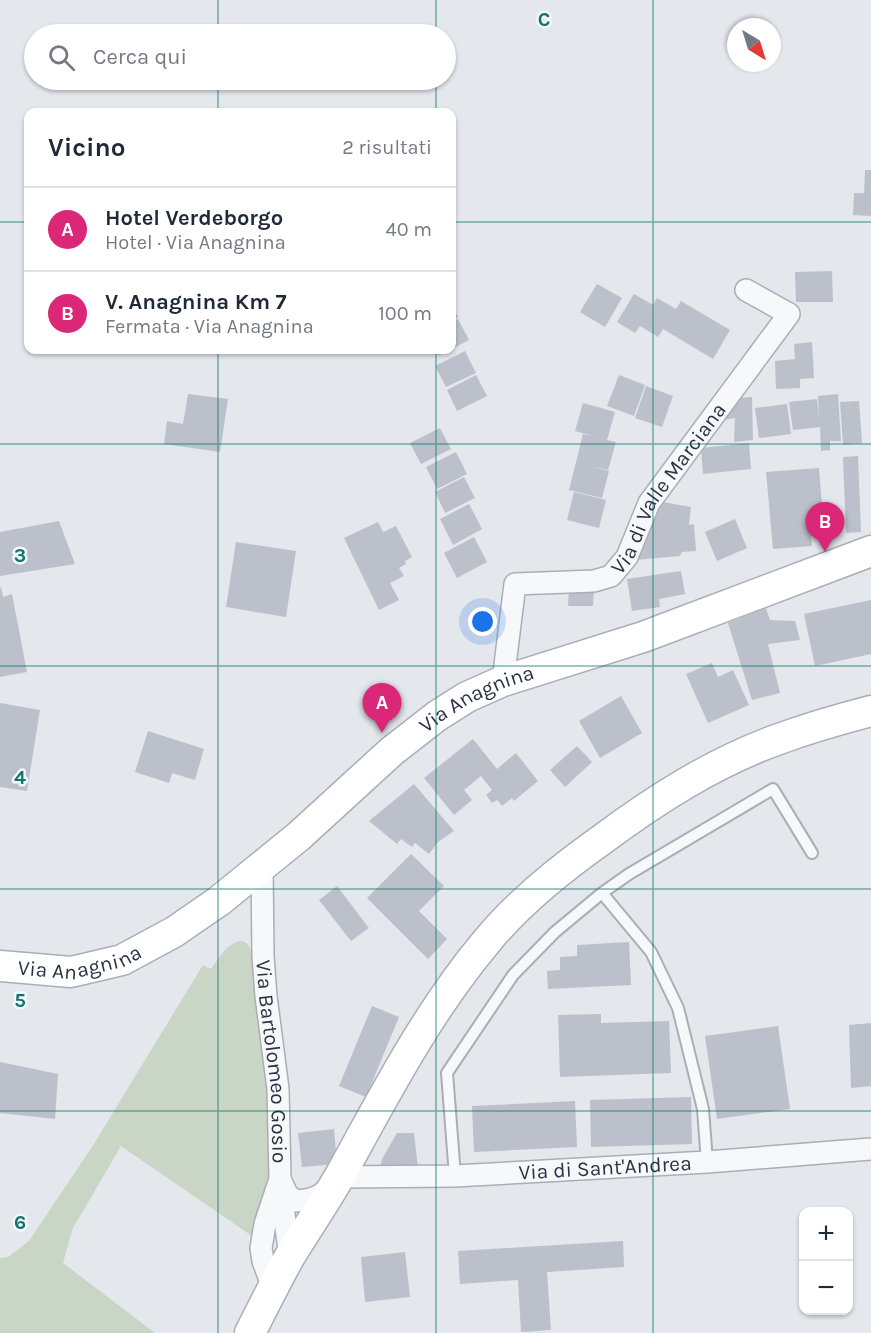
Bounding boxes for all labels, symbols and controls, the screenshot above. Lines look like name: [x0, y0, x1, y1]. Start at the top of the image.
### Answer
text: C: [538, 8, 550, 31]
north arrow: [727, 18, 781, 72]
search box: [24, 24, 456, 90]
icon: search: [45, 41, 78, 74]
text: Cerca qui: [93, 44, 187, 70]
text: Vicino: [48, 132, 125, 163]
text: 2 risultati: [342, 136, 432, 159]
text: Hotel Verdeborgo: [105, 205, 283, 231]
text: A: [61, 218, 74, 241]
text: 40 m: [386, 218, 432, 241]
text: Hotel · Via Anagnina: [105, 231, 286, 254]
text: V. Anagnina Km 7: [105, 289, 287, 315]
text: B: [61, 302, 74, 325]
text: 100 m: [378, 302, 432, 325]
text: Fermata · Via Anagnina: [105, 315, 314, 338]
street label: Via di Valle Marciana: [606, 398, 731, 579]
pin: B: [806, 502, 844, 552]
text: 3: [14, 544, 26, 567]
your location: [468, 607, 497, 636]
street label: Via Anagnina: [414, 660, 537, 737]
pin: A: [362, 684, 401, 733]
text: 4: [14, 766, 26, 789]
street label: Via Anagnina: [17, 940, 146, 984]
street label: Via Bartolomeo Gosio: [251, 959, 292, 1164]
text: 5: [14, 989, 26, 1012]
street label: Via di Sant'Andrea: [518, 1151, 692, 1184]
map controls: [799, 1207, 853, 1315]
button: +: [799, 1207, 853, 1261]
text: 6: [14, 1211, 26, 1234]
button: −: [799, 1261, 853, 1315]

